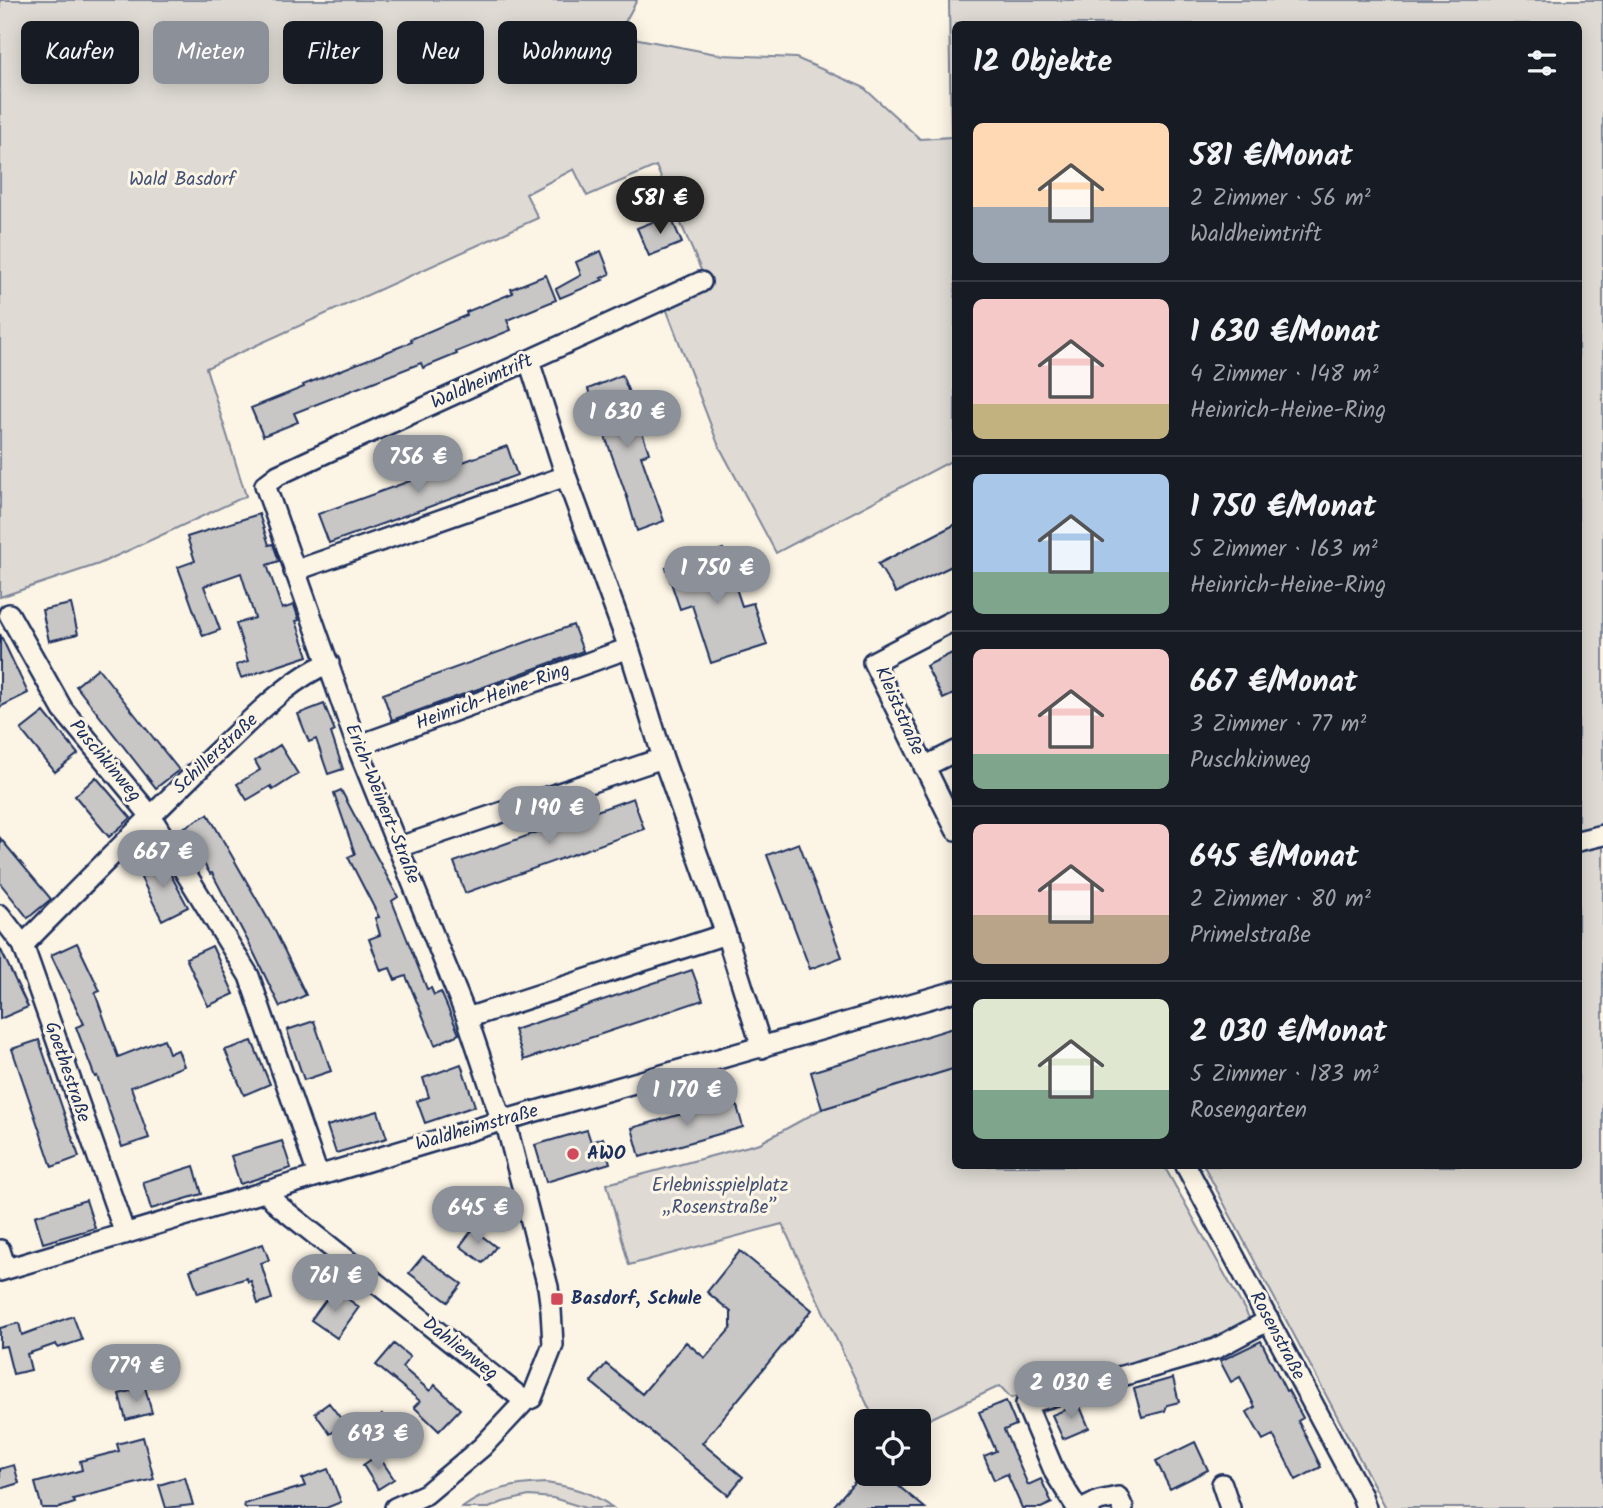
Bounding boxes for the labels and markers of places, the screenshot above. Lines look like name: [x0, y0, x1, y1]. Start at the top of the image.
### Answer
pin: 581 €: [611, 176, 709, 236]
pin: 1 630 €: [562, 391, 692, 450]
pin: 756 €: [369, 435, 467, 495]
pin: 1 750 €: [652, 546, 782, 606]
pin: 1 190 €: [484, 786, 614, 846]
pin: 667 €: [114, 830, 212, 890]
pin: 1 170 €: [622, 1068, 752, 1128]
place label: AWO: [587, 1139, 626, 1169]
marker: AWO: [565, 1146, 581, 1162]
pin: 645 €: [429, 1186, 527, 1246]
pin: 761 €: [286, 1254, 384, 1314]
place label: Basdorf, Schule: [571, 1284, 702, 1314]
marker: Basdorf, Schule: [549, 1291, 565, 1307]
pin: 779 €: [87, 1344, 185, 1404]
pin: 2 030 €: [1006, 1362, 1136, 1421]
pin: 693 €: [329, 1412, 427, 1472]

